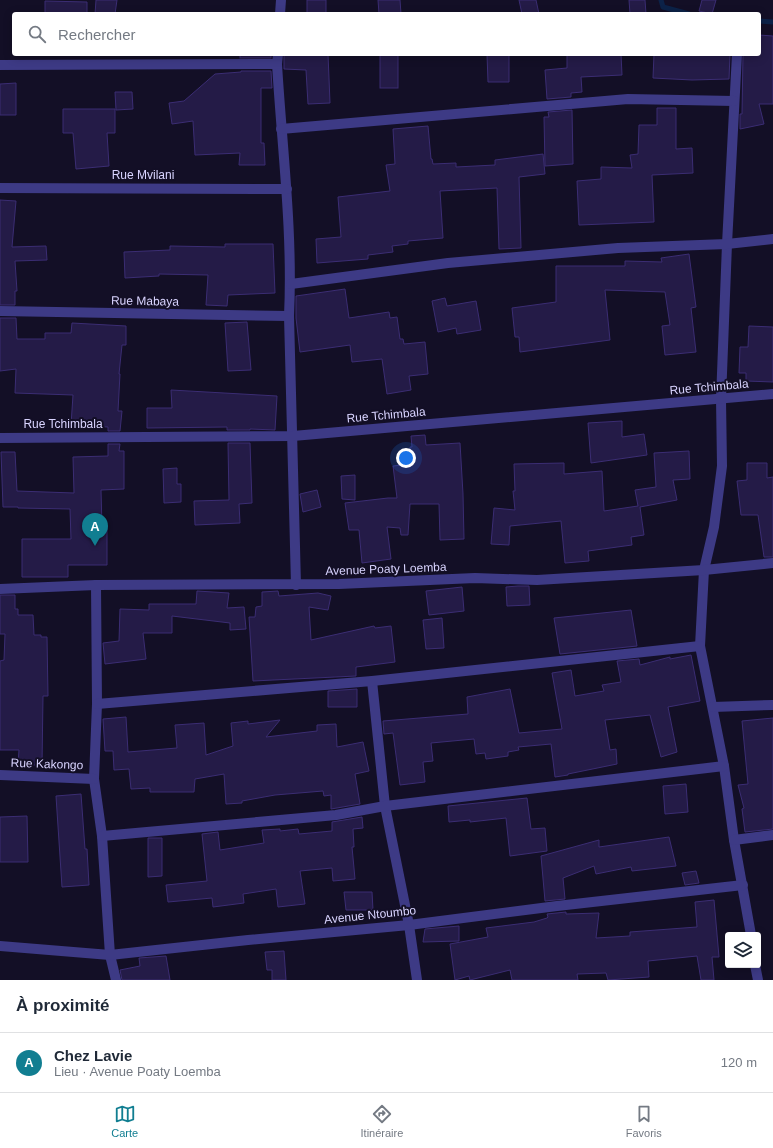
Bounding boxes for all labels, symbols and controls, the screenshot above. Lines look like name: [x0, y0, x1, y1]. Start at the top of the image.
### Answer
search box: [12, 12, 761, 56]
icon: search: [26, 23, 48, 45]
text: Rechercher: [58, 26, 136, 43]
street label: Rue Mvilani: [112, 168, 174, 182]
street label: Rue Mabaya: [111, 293, 179, 309]
street label: Rue Tchimbala: [669, 377, 749, 397]
street label: Rue Tchimbala: [346, 405, 426, 425]
street label: Rue Tchimbala: [23, 417, 103, 431]
your location: [396, 448, 416, 468]
pin: A: [82, 513, 108, 546]
street label: Avenue Poaty Loemba: [325, 560, 447, 578]
street label: Rue Kakongo: [10, 756, 84, 772]
street label: Avenue Ntoumbo: [323, 903, 417, 927]
map controls: [725, 932, 761, 968]
button: layers: [725, 932, 761, 968]
text: À proximité: [16, 996, 110, 1015]
text: Chez Lavie: [54, 1047, 132, 1064]
text: A: [24, 1055, 34, 1070]
text: 120 m: [721, 1055, 757, 1070]
text: Lieu · Avenue Poaty Loemba: [54, 1064, 221, 1079]
tab: Carte: [111, 1103, 138, 1139]
tab: Itinéraire: [361, 1103, 403, 1139]
tab: Favoris: [626, 1103, 662, 1139]

